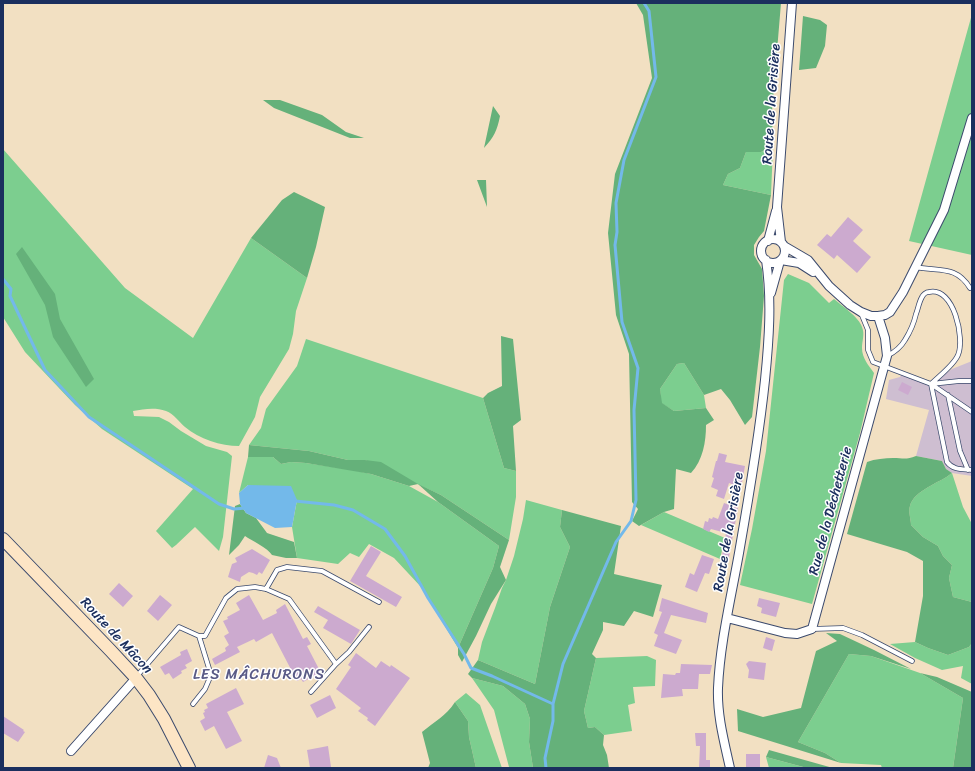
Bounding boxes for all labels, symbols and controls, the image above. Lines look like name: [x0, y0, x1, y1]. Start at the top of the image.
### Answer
street label: Route de la Grisière: [759, 43, 785, 165]
street label: Rue de la Déchetterie: [806, 445, 856, 577]
street label: Route de la Grisière: [710, 471, 748, 593]
street label: Route de Mâcon: [76, 594, 156, 678]
district label: LES MÂCHURONS: [194, 666, 324, 684]

